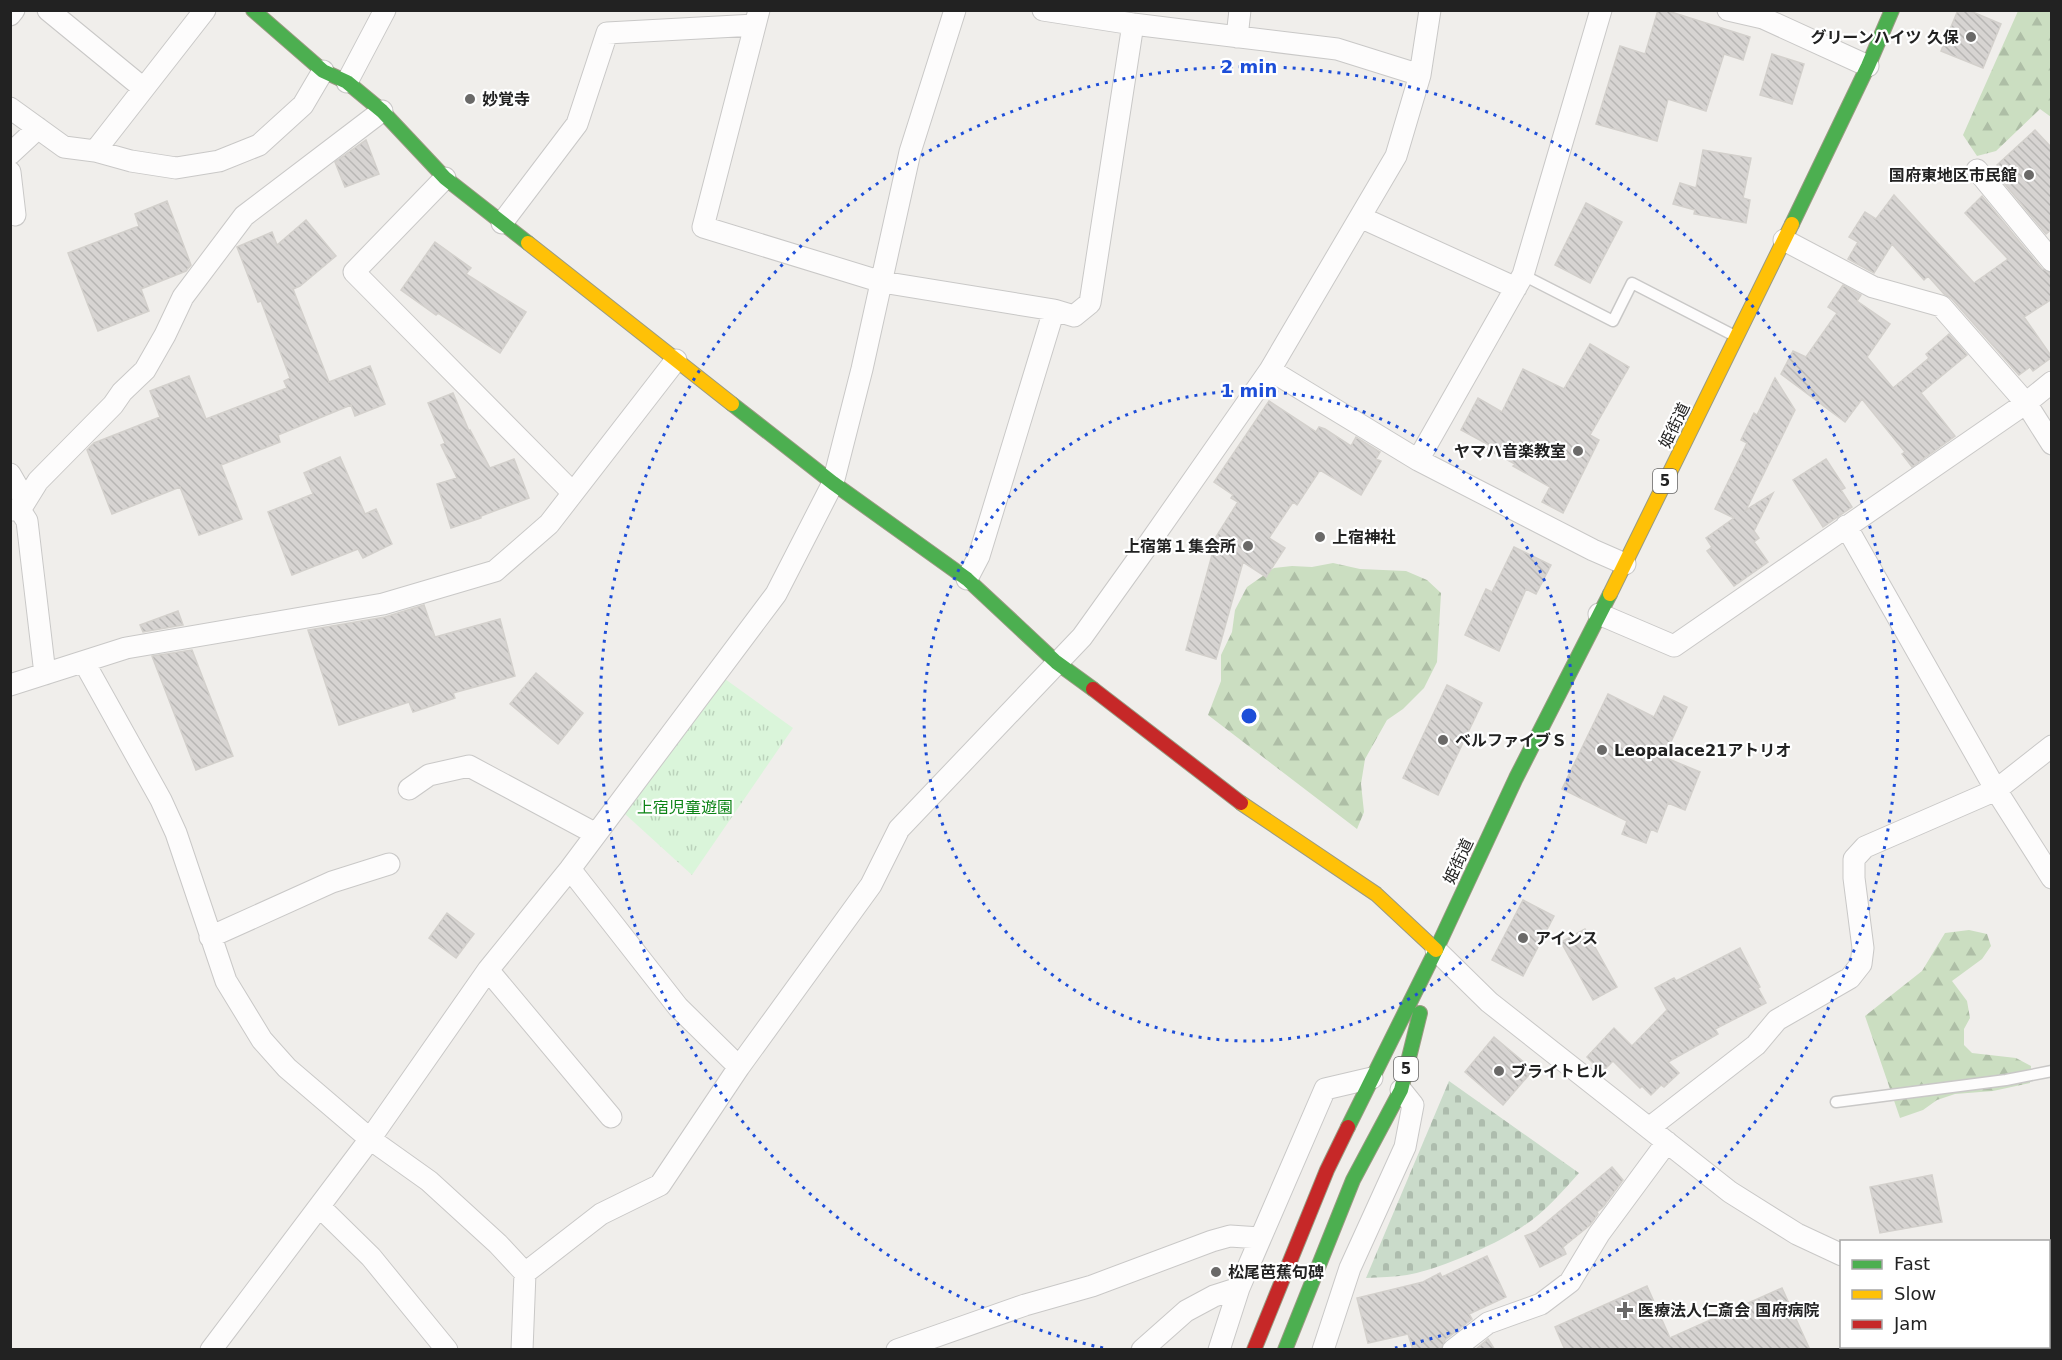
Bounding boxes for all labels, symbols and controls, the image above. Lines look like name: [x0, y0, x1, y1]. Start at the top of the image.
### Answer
place label: グリーンハイツ 久保: [1811, 28, 1959, 47]
marker: グリーンハイツ 久保: [1964, 30, 1978, 44]
text: 2 min: [1221, 56, 1277, 77]
place label: 妙覚寺: [482, 90, 530, 109]
marker: 妙覚寺: [463, 92, 477, 106]
place label: 国府東地区市民館: [1889, 166, 2017, 185]
marker: 国府東地区市民館: [2022, 168, 2036, 182]
text: 1 min: [1221, 380, 1277, 401]
street label: 姫街道: [1655, 399, 1694, 451]
place label: ヤマハ音楽教室: [1454, 442, 1566, 461]
marker: ヤマハ音楽教室: [1571, 444, 1585, 458]
road number: 5: [1653, 469, 1677, 493]
place label: 上宿神社: [1332, 528, 1396, 547]
marker: 上宿神社: [1313, 530, 1327, 544]
place label: 上宿第１集会所: [1124, 537, 1236, 556]
marker: 上宿第１集会所: [1241, 539, 1255, 553]
centre of rings: [1239, 706, 1259, 726]
place label: ベルファイブＳ: [1455, 731, 1567, 750]
marker: ベルファイブＳ: [1436, 733, 1450, 747]
place label: Leopalace21アトリオ: [1614, 741, 1791, 760]
marker: Leopalace21アトリオ: [1595, 743, 1609, 757]
park label: 上宿児童遊園: [637, 798, 733, 817]
street label: 姫街道: [1440, 835, 1477, 887]
place label: アインス: [1535, 929, 1598, 948]
marker: アインス: [1516, 931, 1530, 945]
road number: 5: [1394, 1057, 1418, 1081]
place label: ブライトヒル: [1511, 1062, 1607, 1081]
marker: ブライトヒル: [1492, 1064, 1506, 1078]
legend: [1840, 1240, 2050, 1348]
text: Fast: [1894, 1253, 1930, 1274]
place label: 松尾芭蕉句碑: [1228, 1263, 1324, 1282]
marker: 松尾芭蕉句碑: [1209, 1265, 1223, 1279]
text: Slow: [1894, 1283, 1936, 1304]
marker: 医療法人仁斎会 国府病院: [1616, 1301, 1634, 1319]
place label: 医療法人仁斎会 国府病院: [1638, 1301, 1820, 1320]
text: Jam: [1893, 1313, 1928, 1334]

